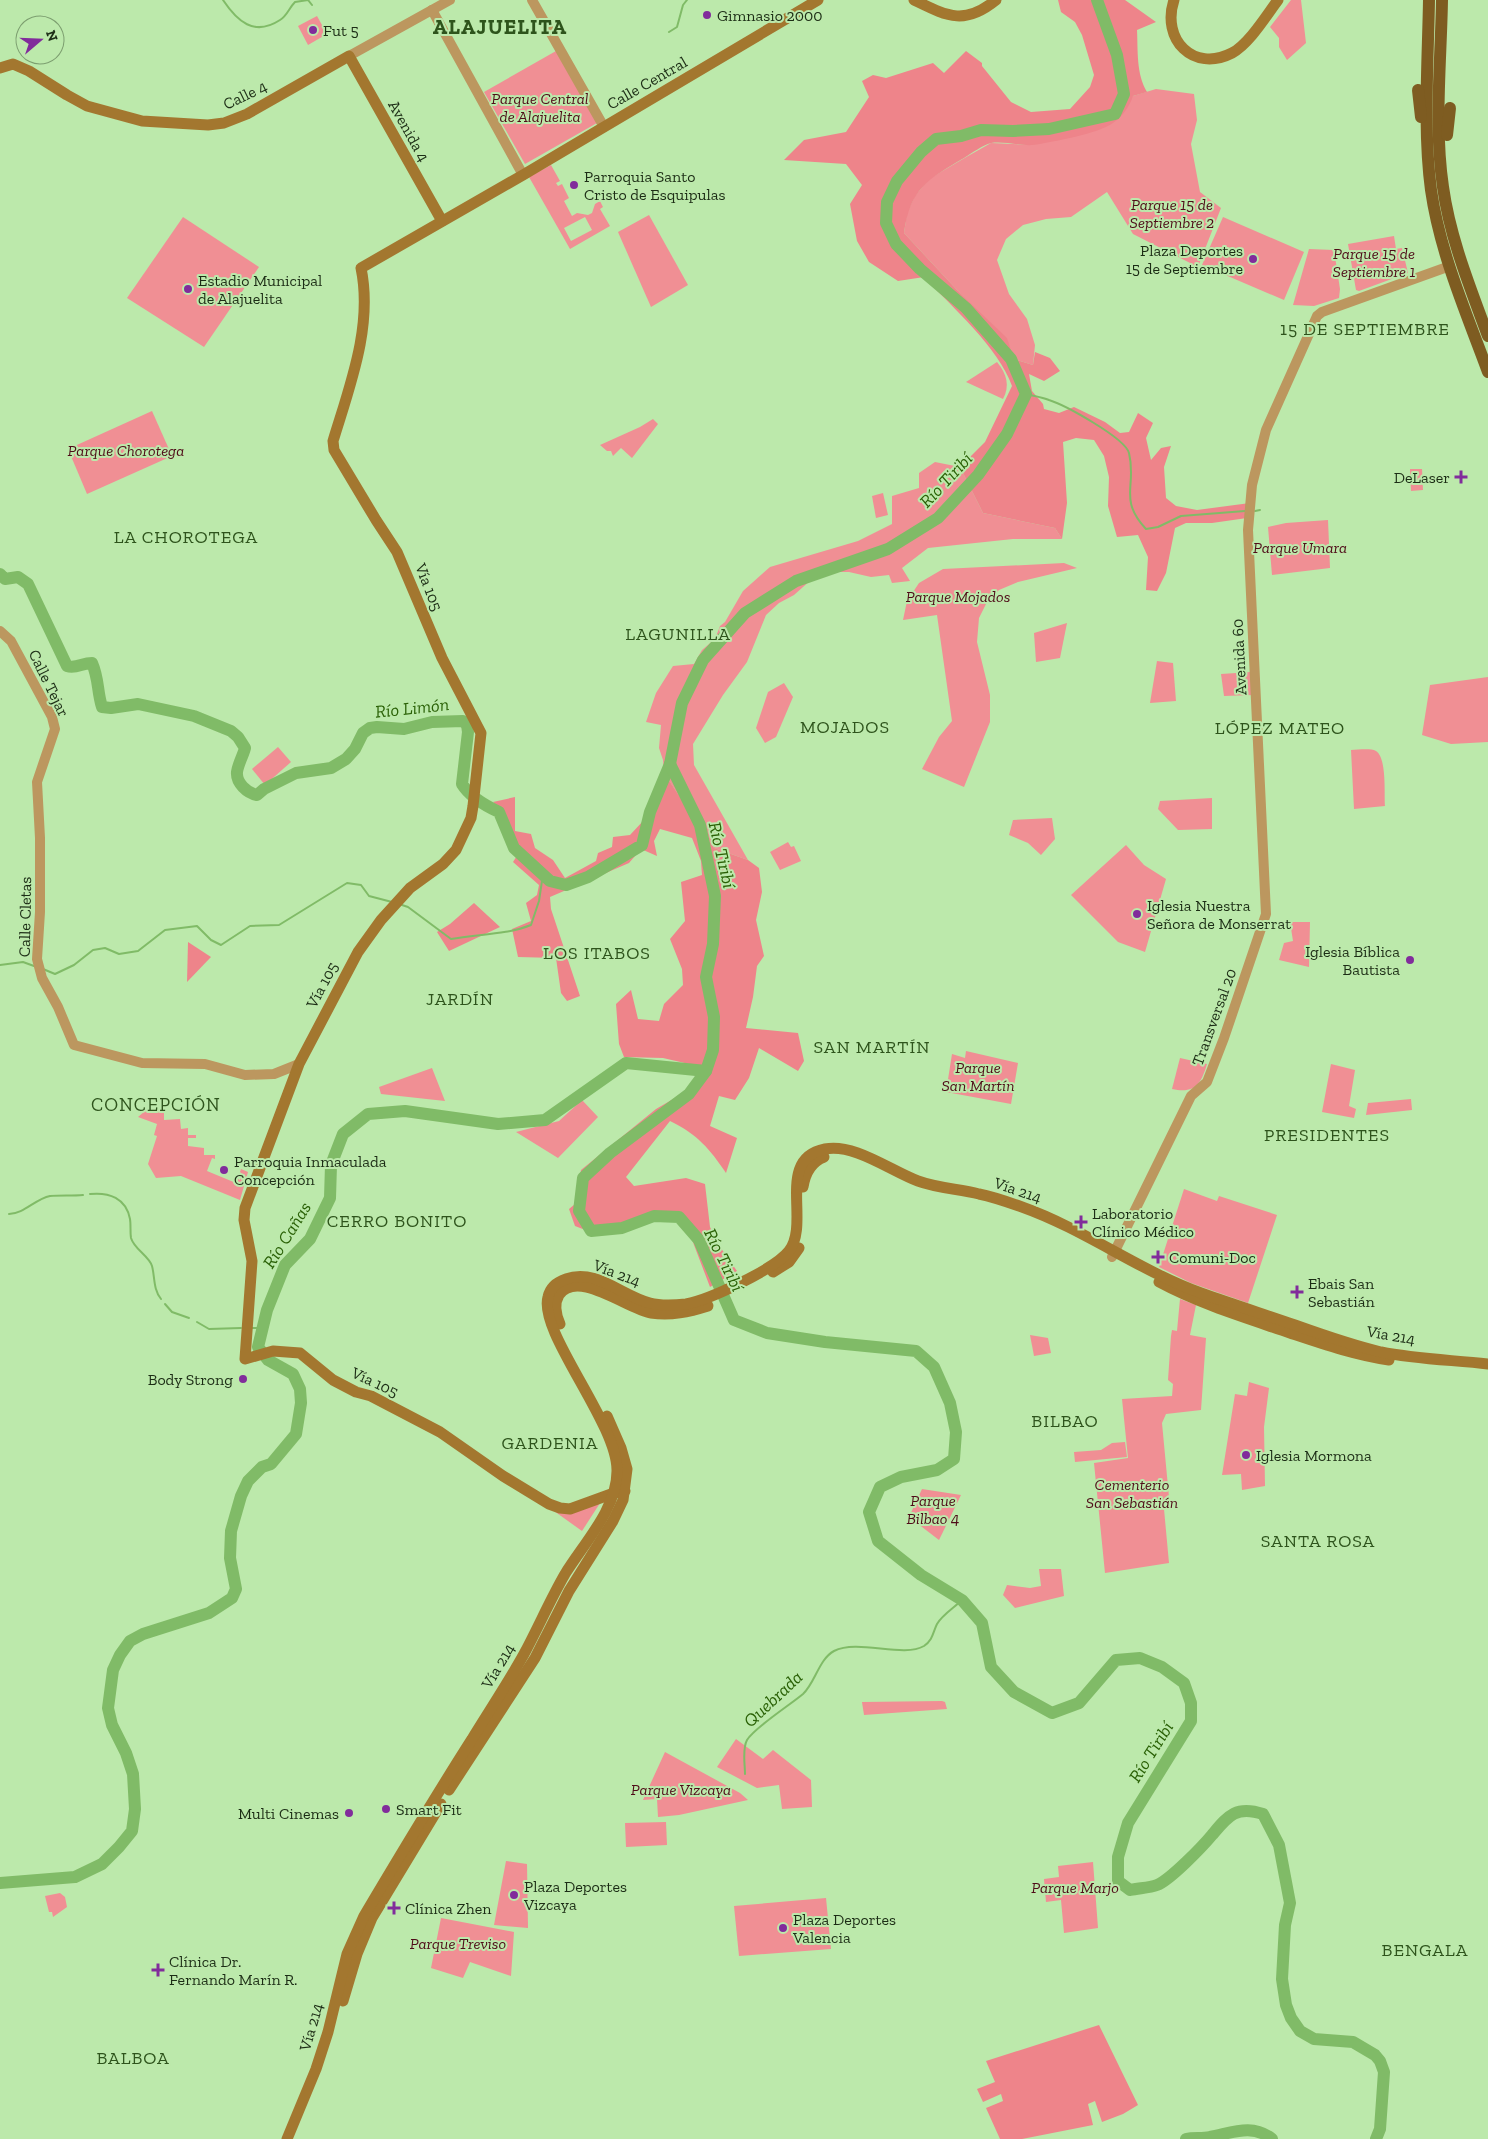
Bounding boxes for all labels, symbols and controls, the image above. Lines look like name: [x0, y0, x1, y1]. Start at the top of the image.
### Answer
place label: Gimnasio 2000: [717, 6, 822, 25]
marker: Gimnasio 2000: [701, 9, 713, 21]
district label: ALAJUELITA: [433, 14, 567, 39]
north arrow: [15, 15, 65, 65]
place label: Fut 5: [323, 21, 359, 40]
marker: Fut 5: [307, 24, 319, 36]
text: N: [42, 28, 62, 44]
street label: Calle Central: [604, 52, 690, 114]
street label: Calle 4: [220, 76, 270, 114]
park label: Parque Central de Alajuelita: [491, 89, 589, 126]
street label: Avenida 4: [384, 97, 434, 165]
place label: Parroquia Santo Cristo de Esquipulas: [584, 167, 725, 204]
marker: Parroquia Santo Cristo de Esquipulas: [568, 179, 580, 191]
park label: Parque 15 de Septiembre 2: [1130, 195, 1214, 232]
place label: Plaza Deportes 15 de Septiembre: [1126, 241, 1243, 278]
park label: Parque 15 de Septiembre 1: [1333, 244, 1415, 281]
marker: Plaza Deportes 15 de Septiembre: [1247, 253, 1259, 265]
place label: Estadio Municipal de Alajuelita: [198, 271, 322, 308]
marker: Estadio Municipal de Alajuelita: [182, 283, 194, 295]
district label: 15 DE SEPTIEMBRE: [1280, 318, 1450, 340]
park label: Parque Chorotega: [68, 441, 184, 460]
water label: Río Tiribí: [915, 447, 978, 512]
place label: DeLaser: [1394, 468, 1450, 487]
marker: DeLaser: [1454, 470, 1468, 484]
district label: LA CHOROTEGA: [114, 526, 258, 548]
park label: Parque Umara: [1253, 538, 1347, 557]
street label: Vía 105: [411, 560, 447, 613]
park label: Parque Mojados: [906, 587, 1010, 606]
street label: Avenida 60: [1228, 618, 1250, 696]
district label: LAGUNILLA: [625, 623, 731, 645]
street label: Calle Tejar: [25, 646, 74, 720]
water label: Río Limón: [374, 693, 450, 723]
district label: MOJADOS: [800, 716, 890, 738]
district label: LÓPEZ MATEO: [1215, 717, 1345, 739]
water label: Río Tiribí: [704, 820, 741, 892]
street label: Calle Cletas: [15, 877, 35, 957]
place label: Iglesia Nuestra Señora de Monserrat: [1147, 896, 1291, 933]
marker: Iglesia Nuestra Señora de Monserrat: [1131, 908, 1143, 920]
district label: LOS ITABOS: [543, 942, 651, 964]
place label: Iglesia Bíblica Bautista: [1305, 942, 1400, 979]
marker: Iglesia Bíblica Bautista: [1404, 954, 1416, 966]
street label: Vía 105: [302, 959, 342, 1012]
street label: Transversal 20: [1188, 966, 1240, 1068]
district label: JARDÍN: [426, 988, 494, 1010]
district label: SAN MARTÍN: [813, 1036, 931, 1058]
park label: Parque San Martín: [941, 1058, 1015, 1095]
district label: CONCEPCIÓN: [91, 1093, 221, 1116]
district label: PRESIDENTES: [1264, 1124, 1390, 1146]
place label: Parroquia Inmaculada Concepción: [234, 1152, 387, 1189]
marker: Parroquia Inmaculada Concepción: [218, 1164, 230, 1176]
street label: Vía 214: [991, 1173, 1045, 1207]
water label: Río Cañas: [258, 1198, 316, 1272]
place label: Laboratorio Clínico Médico: [1092, 1204, 1194, 1241]
district label: CERRO BONITO: [327, 1210, 467, 1232]
marker: Laboratorio Clínico Médico: [1074, 1215, 1088, 1229]
water label: Río Tiribí: [699, 1225, 749, 1296]
place label: Comuni-Doc: [1169, 1248, 1256, 1267]
marker: Comuni-Doc: [1151, 1250, 1165, 1264]
street label: Vía 214: [590, 1255, 644, 1291]
place label: Ebais San Sebastián: [1308, 1274, 1375, 1311]
marker: Ebais San Sebastián: [1290, 1285, 1304, 1299]
street label: Vía 214: [1364, 1321, 1417, 1349]
street label: Vía 105: [348, 1363, 401, 1401]
place label: Body Strong: [148, 1370, 233, 1389]
marker: Body Strong: [237, 1373, 249, 1385]
district label: BILBAO: [1031, 1410, 1099, 1432]
district label: GARDENIA: [502, 1432, 598, 1454]
place label: Iglesia Mormona: [1256, 1446, 1372, 1465]
marker: Iglesia Mormona: [1240, 1449, 1252, 1461]
park label: Cementerio San Sebastián: [1086, 1475, 1178, 1512]
park label: Parque Bilbao 4: [906, 1491, 960, 1528]
district label: SANTA ROSA: [1261, 1530, 1375, 1552]
street label: Vía 214: [477, 1640, 519, 1693]
water label: Quebrada: [739, 1666, 807, 1732]
water label: Río Tiribí: [1124, 1716, 1179, 1786]
park label: Parque Vizcaya: [631, 1780, 731, 1799]
place label: Smart Fit: [396, 1800, 462, 1819]
marker: Smart Fit: [380, 1803, 392, 1815]
place label: Multi Cinemas: [238, 1804, 339, 1823]
marker: Multi Cinemas: [343, 1807, 355, 1819]
place label: Plaza Deportes Vizcaya: [523, 1877, 627, 1914]
park label: Parque Marjo: [1031, 1878, 1119, 1897]
marker: Plaza Deportes Vizcaya: [508, 1889, 520, 1901]
place label: Clínica Zhen: [405, 1899, 492, 1918]
marker: Clínica Zhen: [387, 1901, 401, 1915]
place label: Plaza Deportes Valencia: [792, 1910, 896, 1947]
marker: Plaza Deportes Valencia: [777, 1922, 789, 1934]
park label: Parque Treviso: [410, 1934, 506, 1953]
district label: BENGALA: [1382, 1939, 1468, 1961]
place label: Clínica Dr. Fernando Marín R.: [169, 1952, 297, 1989]
marker: Clínica Dr. Fernando Marín R.: [151, 1963, 165, 1977]
street label: Vía 214: [295, 2001, 327, 2054]
district label: BALBOA: [96, 2047, 170, 2069]

